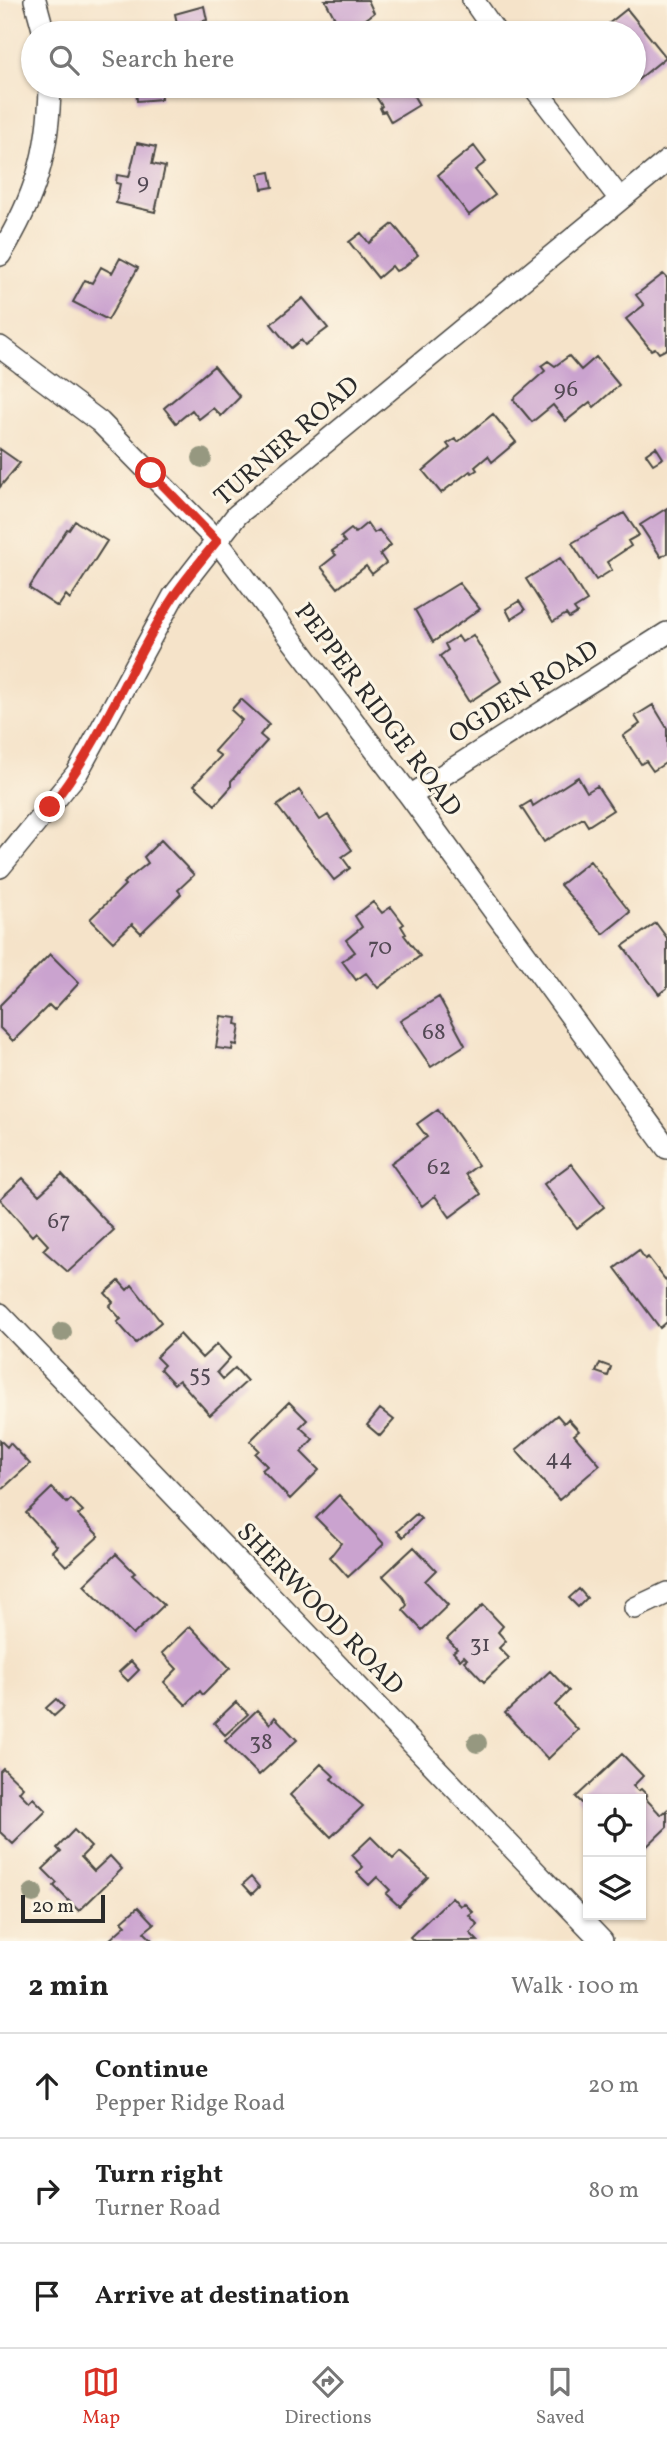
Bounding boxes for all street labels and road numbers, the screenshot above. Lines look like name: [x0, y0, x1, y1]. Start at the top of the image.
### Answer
street label: TURNER ROAD: [207, 368, 368, 515]
street label: PEPPER RIDGE ROAD: [285, 596, 470, 824]
street label: OGDEN ROAD: [442, 632, 606, 753]
street label: SHERWOOD ROAD: [228, 1515, 411, 1704]

